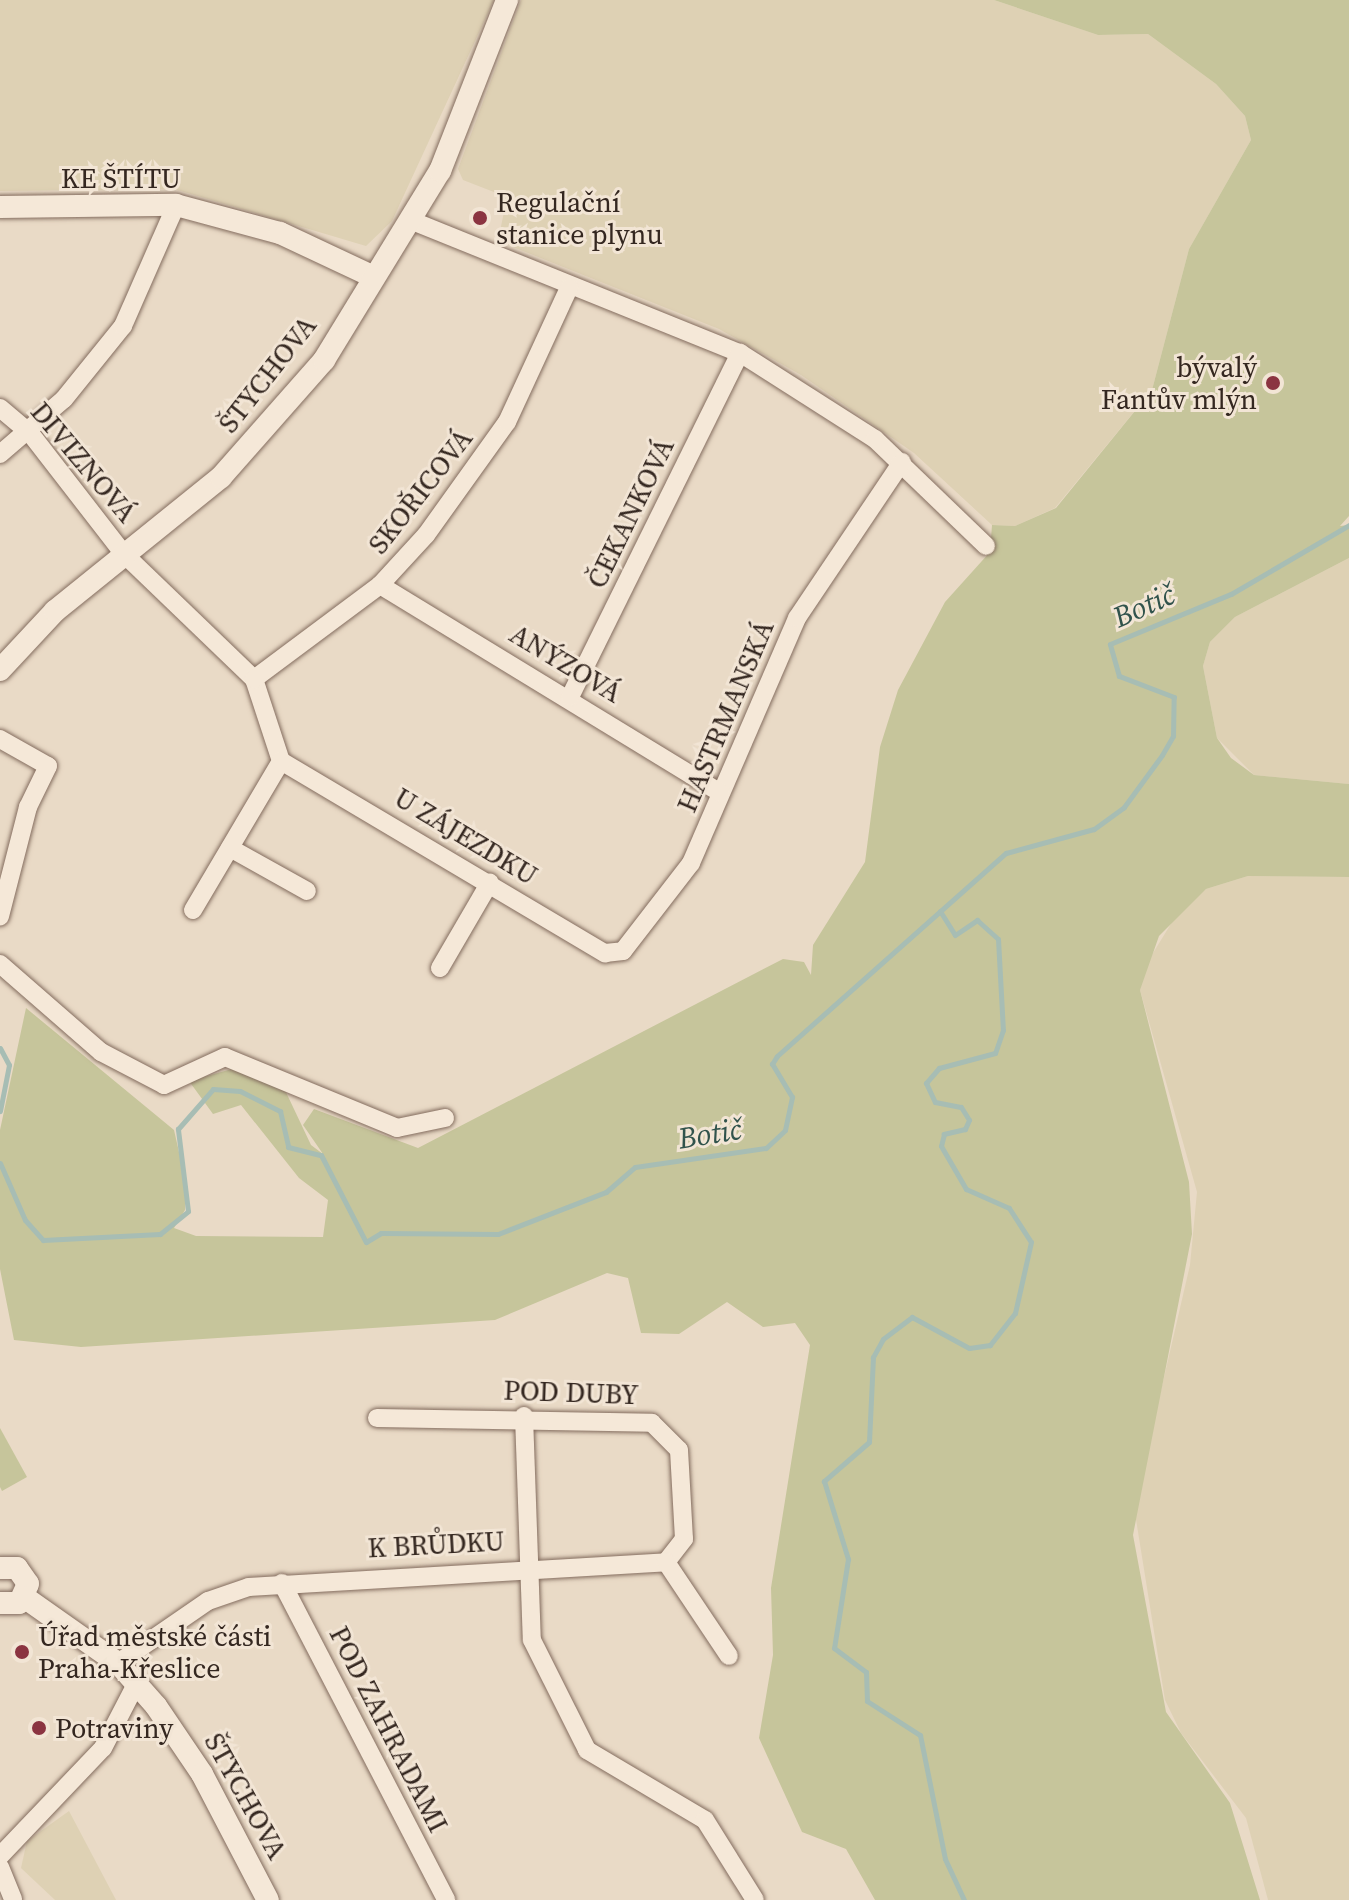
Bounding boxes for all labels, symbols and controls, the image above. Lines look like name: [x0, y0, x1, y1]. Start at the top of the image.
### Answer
street label: KE ŠTÍTU: [61, 161, 181, 195]
place label: Regulační stanice plynu: [496, 185, 663, 251]
marker: Regulační stanice plynu: [471, 209, 489, 227]
street label: ŠTYCHOVA: [211, 309, 323, 439]
place label: bývalý Fantův mlýn: [1101, 350, 1257, 416]
marker: bývalý Fantův mlýn: [1264, 374, 1282, 392]
street label: DIVIZNOVÁ: [24, 395, 144, 529]
street label: SKOŘICOVÁ: [361, 422, 479, 560]
street label: ČEKANKOVÁ: [579, 433, 681, 593]
water label: Botič: [1107, 577, 1181, 635]
street label: HASTRMANSKÁ: [669, 615, 781, 817]
street label: ANÝZOVÁ: [504, 617, 628, 709]
street label: U ZÁJEZDKU: [388, 780, 544, 892]
water label: Botič: [676, 1111, 744, 1157]
street label: POD DUBY: [503, 1373, 639, 1411]
street label: K BRŮDKU: [367, 1524, 505, 1564]
place label: Úřad městské části Praha-Křeslice: [38, 1619, 271, 1685]
street label: POD ZAHRADAMI: [323, 1620, 455, 1838]
marker: Úřad městské části Praha-Křeslice: [13, 1643, 31, 1661]
place label: Potraviny: [55, 1711, 173, 1745]
marker: Potraviny: [30, 1719, 48, 1737]
street label: ŠTYCHOVA: [198, 1727, 294, 1865]

